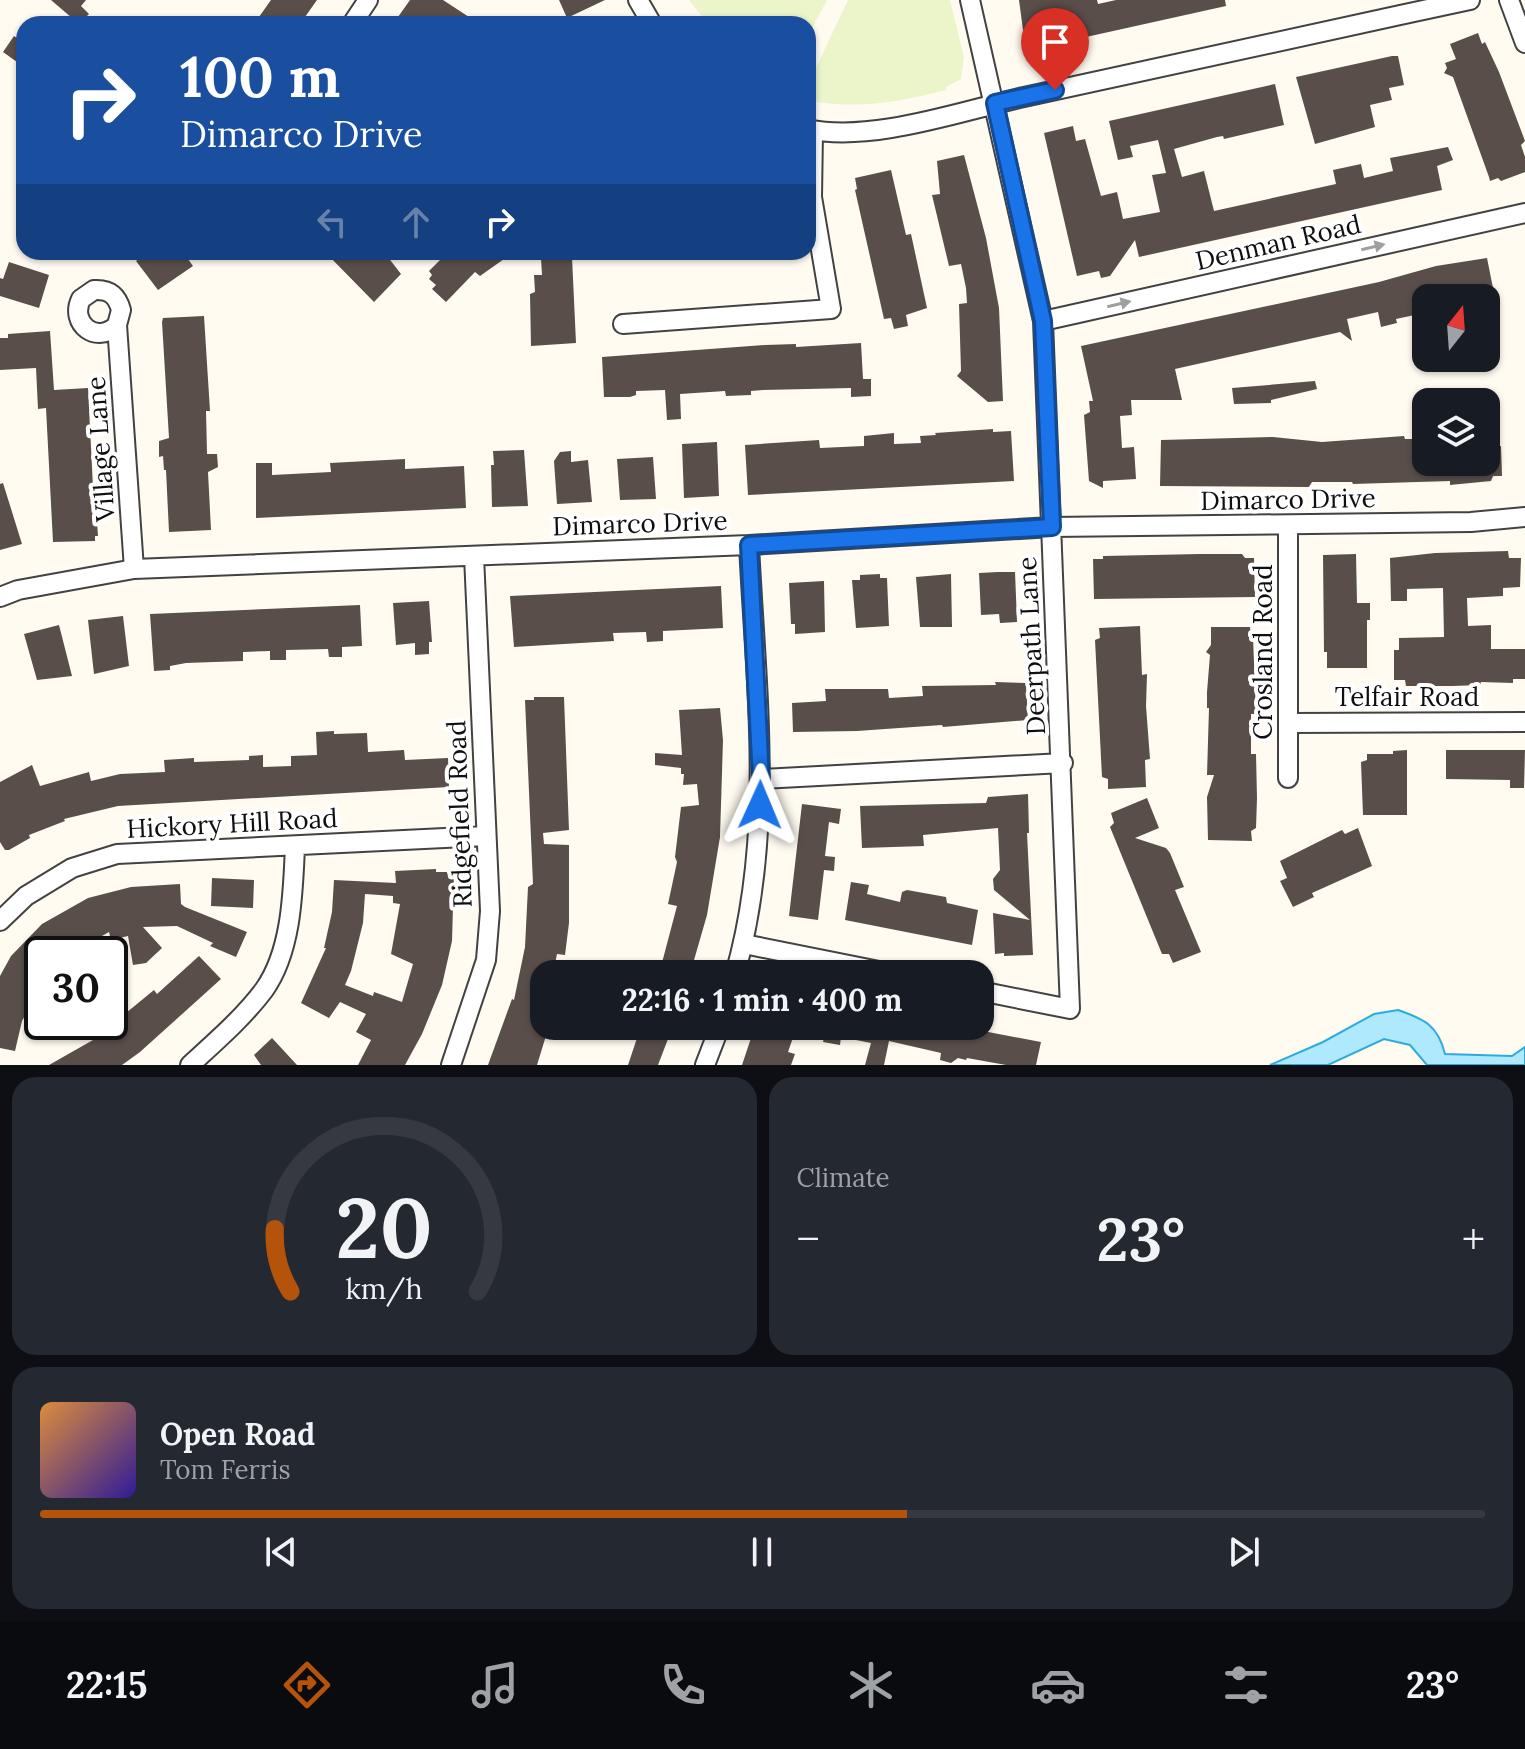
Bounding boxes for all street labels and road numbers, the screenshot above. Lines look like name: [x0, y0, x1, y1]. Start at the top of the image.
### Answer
street label: Denman Road: [1192, 207, 1364, 277]
street label: Village Lane: [78, 375, 122, 524]
street label: Dimarco Drive: [1200, 481, 1376, 517]
street label: Dimarco Drive: [552, 503, 728, 543]
street label: Deerpath Lane: [1010, 556, 1052, 736]
street label: Crosland Road: [1246, 564, 1279, 740]
street label: Telfair Road: [1335, 680, 1479, 713]
street label: Ridgefield Road: [439, 720, 479, 908]
street label: Hickory Hill Road: [126, 801, 338, 845]

